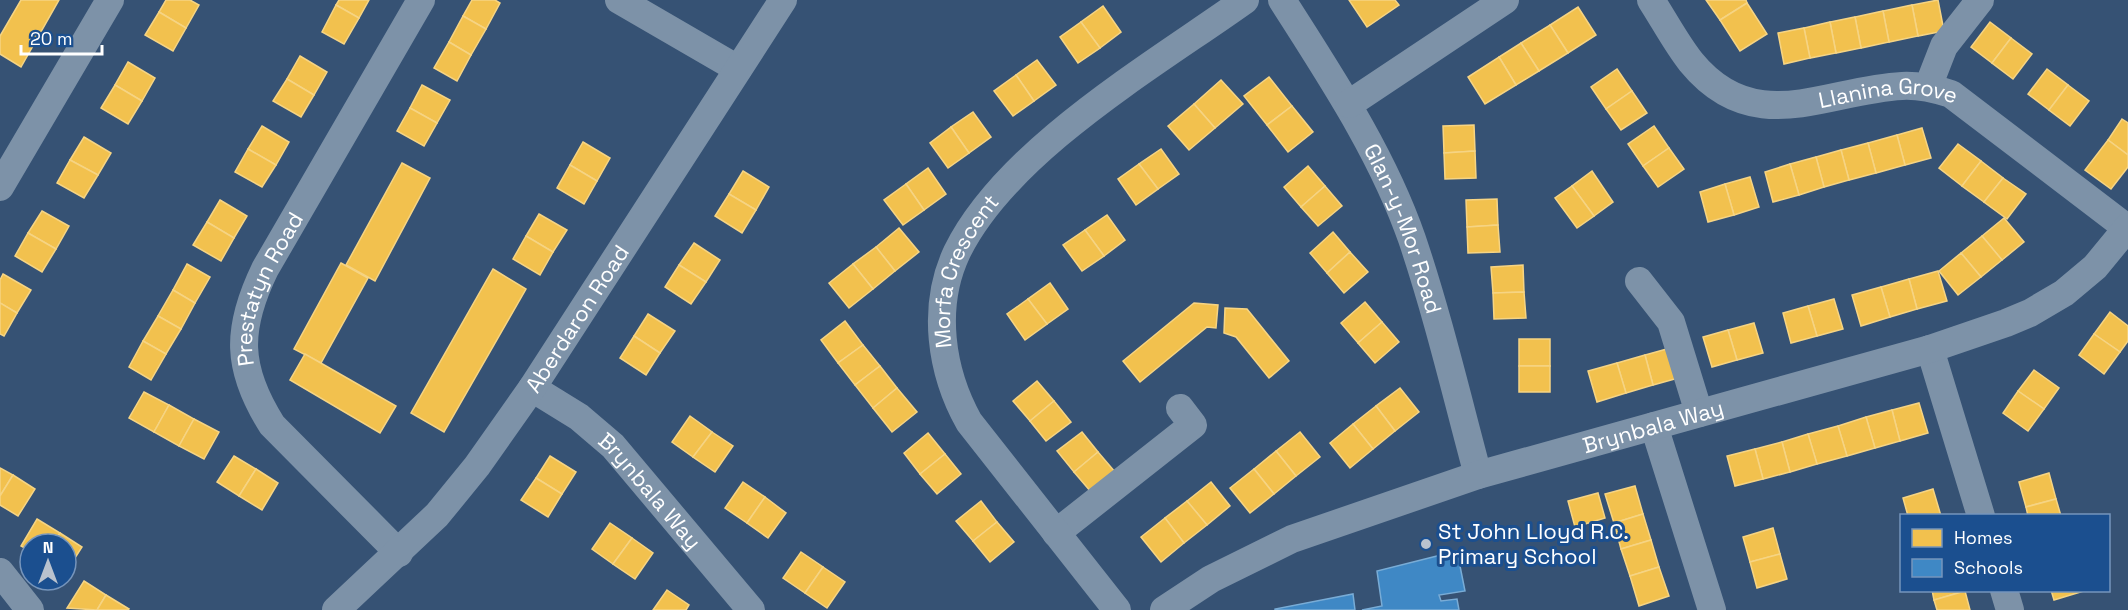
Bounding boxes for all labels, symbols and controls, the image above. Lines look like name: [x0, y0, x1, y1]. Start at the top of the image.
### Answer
scale bar: [21, 18, 102, 56]
text: 20 m: [30, 27, 73, 50]
street label: Llanina Grove: [1816, 72, 1961, 114]
street label: Glan-y-Mor Road: [1358, 139, 1448, 317]
street label: Morfa Crescent: [928, 188, 1005, 350]
street label: Prestatyn Road: [230, 207, 309, 368]
street label: Aberdaron Road: [519, 239, 635, 398]
street label: Brynbala Way: [1579, 393, 1727, 459]
street label: Brynbala Way: [593, 426, 708, 555]
legend: [1900, 514, 2110, 592]
place label: St John Lloyd R.C. Primary School: [1438, 517, 1629, 570]
text: Homes: [1954, 526, 2013, 549]
north arrow: [18, 532, 78, 592]
text: N: [43, 537, 53, 558]
marker: St John Lloyd R.C. Primary School: [1419, 537, 1433, 551]
text: Schools: [1954, 556, 2023, 579]

